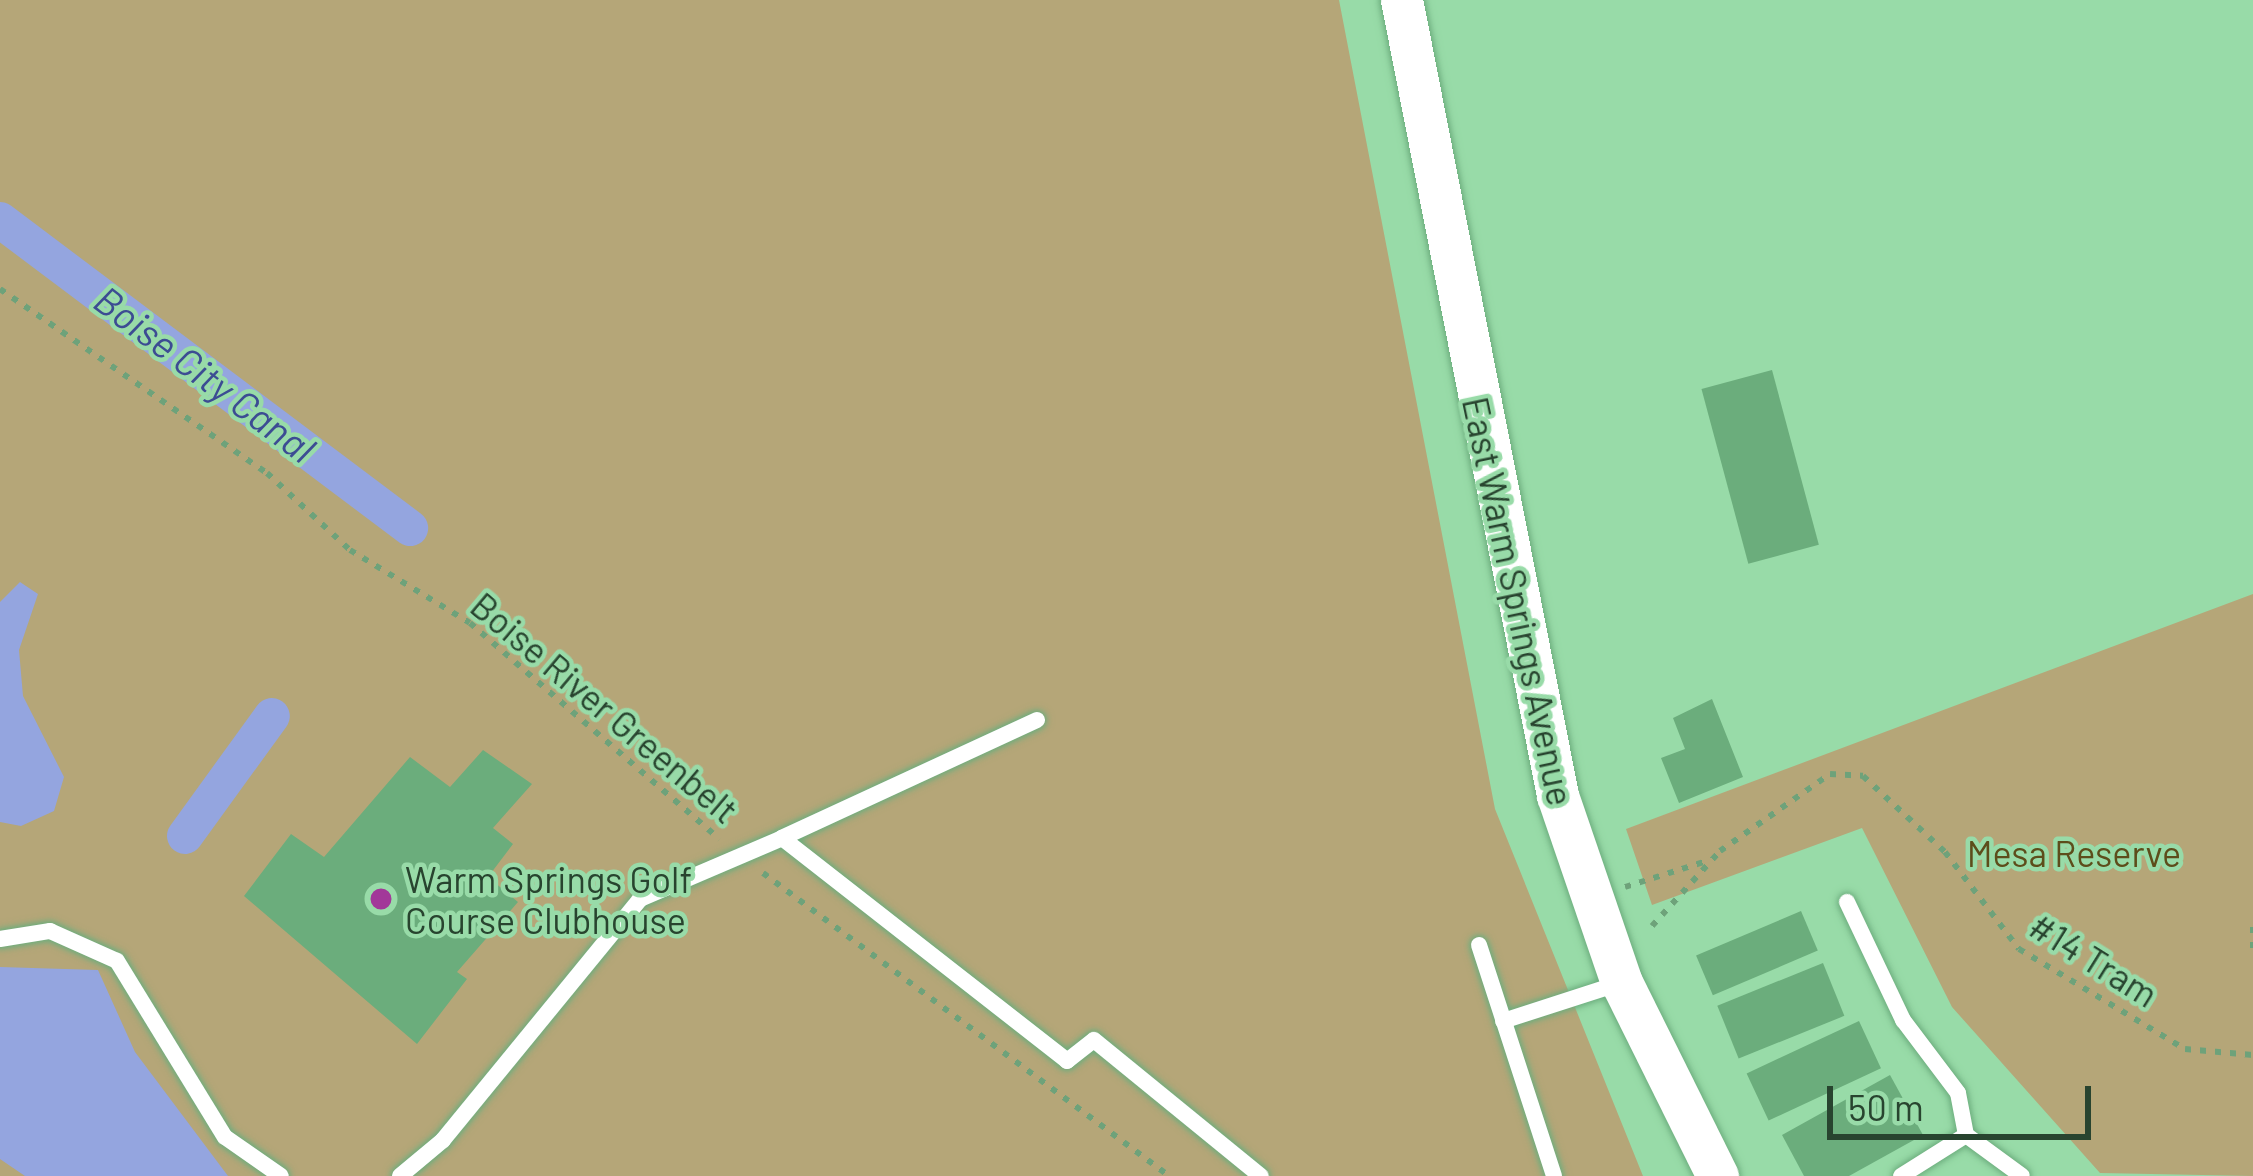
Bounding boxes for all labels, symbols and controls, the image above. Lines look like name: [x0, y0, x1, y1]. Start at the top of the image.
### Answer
water label: Boise City Canal: [85, 276, 325, 472]
street label: East Warm Springs Avenue: [1455, 393, 1583, 809]
street label: Boise River Greenbelt: [463, 583, 747, 831]
park label: Mesa Reserve: [1967, 831, 2181, 875]
place label: Warm Springs Golf Course Clubhouse: [405, 856, 692, 941]
marker: Warm Springs Golf Course Clubhouse: [368, 886, 394, 912]
street label: #14 Tram: [2022, 903, 2166, 1015]
scale bar: [1833, 1062, 2097, 1136]
text: 50 m: [1848, 1085, 1924, 1128]

